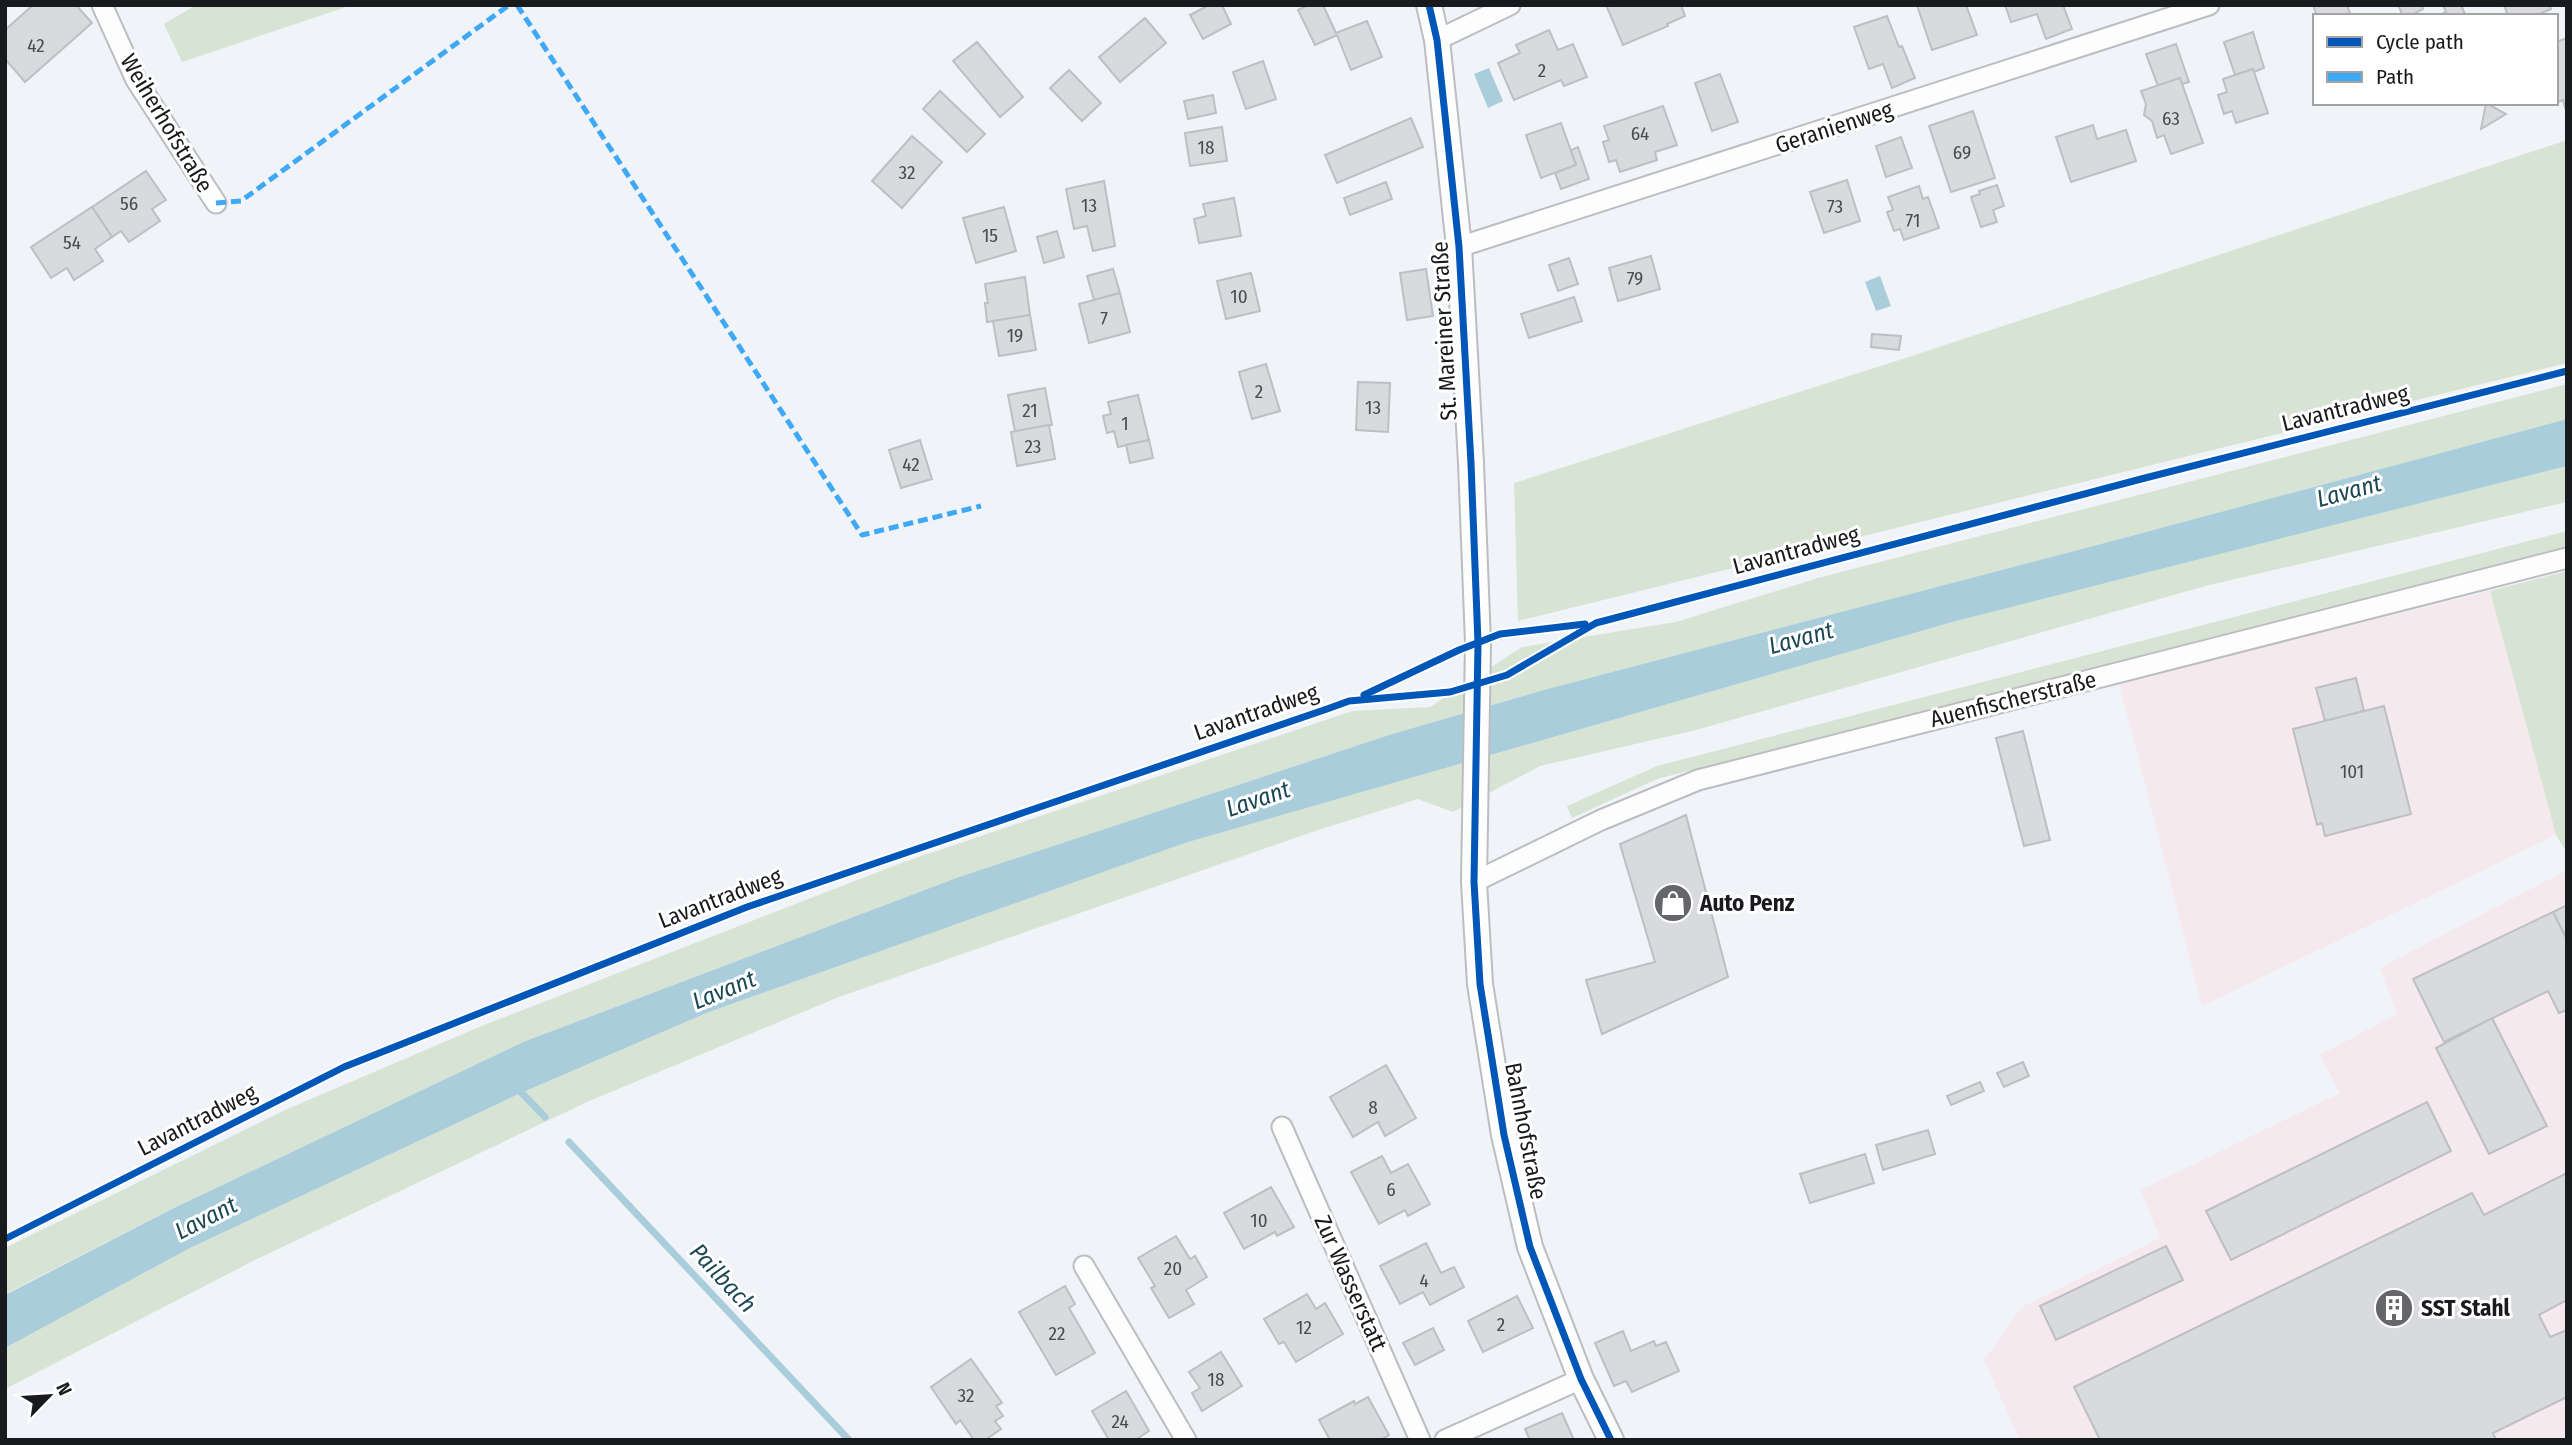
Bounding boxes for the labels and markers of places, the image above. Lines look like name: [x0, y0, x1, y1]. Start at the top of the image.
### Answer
shop icon: Auto Penz: [1652, 882, 1694, 924]
place label: Auto Penz: [1699, 889, 1795, 917]
building icon: SST Stahl: [2373, 1287, 2415, 1329]
place label: SST Stahl: [2421, 1294, 2510, 1322]

